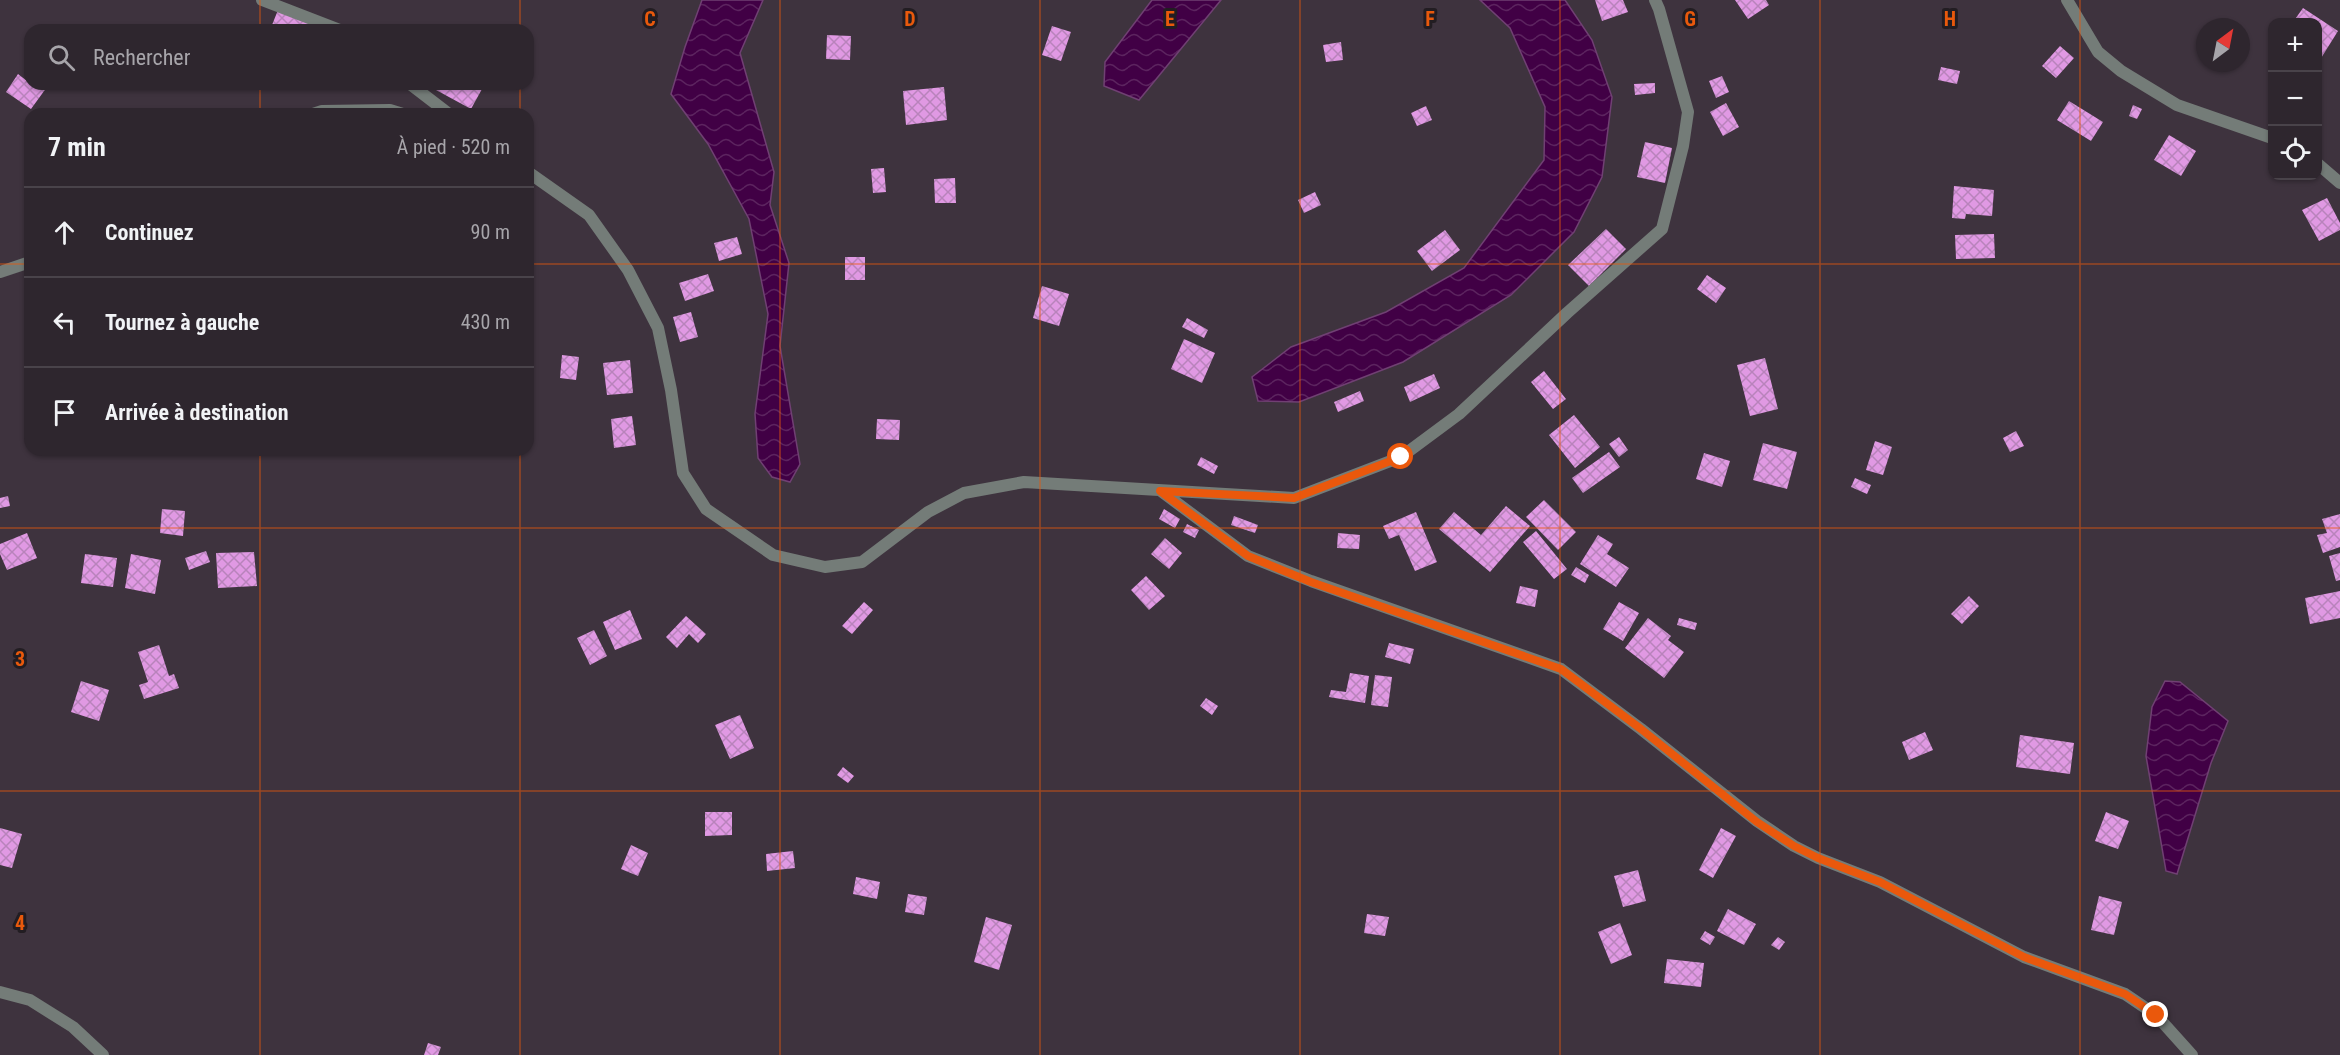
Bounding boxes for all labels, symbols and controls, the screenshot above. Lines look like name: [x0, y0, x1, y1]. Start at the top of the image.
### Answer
text: C: [644, 7, 656, 31]
text: D: [904, 7, 916, 31]
text: E: [1165, 7, 1175, 31]
text: F: [1425, 7, 1435, 31]
text: G: [1684, 7, 1696, 31]
text: H: [1944, 7, 1956, 31]
north arrow: [2196, 18, 2250, 72]
map controls: [2268, 18, 2322, 180]
button: +: [2268, 18, 2322, 72]
search box: [24, 24, 534, 90]
icon: search: [45, 41, 78, 74]
text: Rechercher: [93, 45, 190, 70]
button: −: [2268, 72, 2322, 126]
button: locate: [2268, 126, 2322, 180]
text: 7 min: [48, 132, 106, 162]
text: À pied · 520 m: [397, 135, 510, 159]
icon: ahead: [48, 216, 81, 249]
text: Continuez: [105, 220, 194, 245]
text: 90 m: [471, 220, 510, 244]
icon: left: [48, 306, 81, 339]
text: Tournez à gauche: [105, 310, 259, 335]
text: 430 m: [461, 310, 510, 334]
icon: arrive: [48, 396, 81, 429]
text: Arrivée à destination: [105, 400, 289, 425]
route start: [1387, 443, 1413, 469]
text: 3: [15, 647, 25, 671]
text: 4: [15, 911, 25, 935]
route end: [2142, 1001, 2168, 1027]

